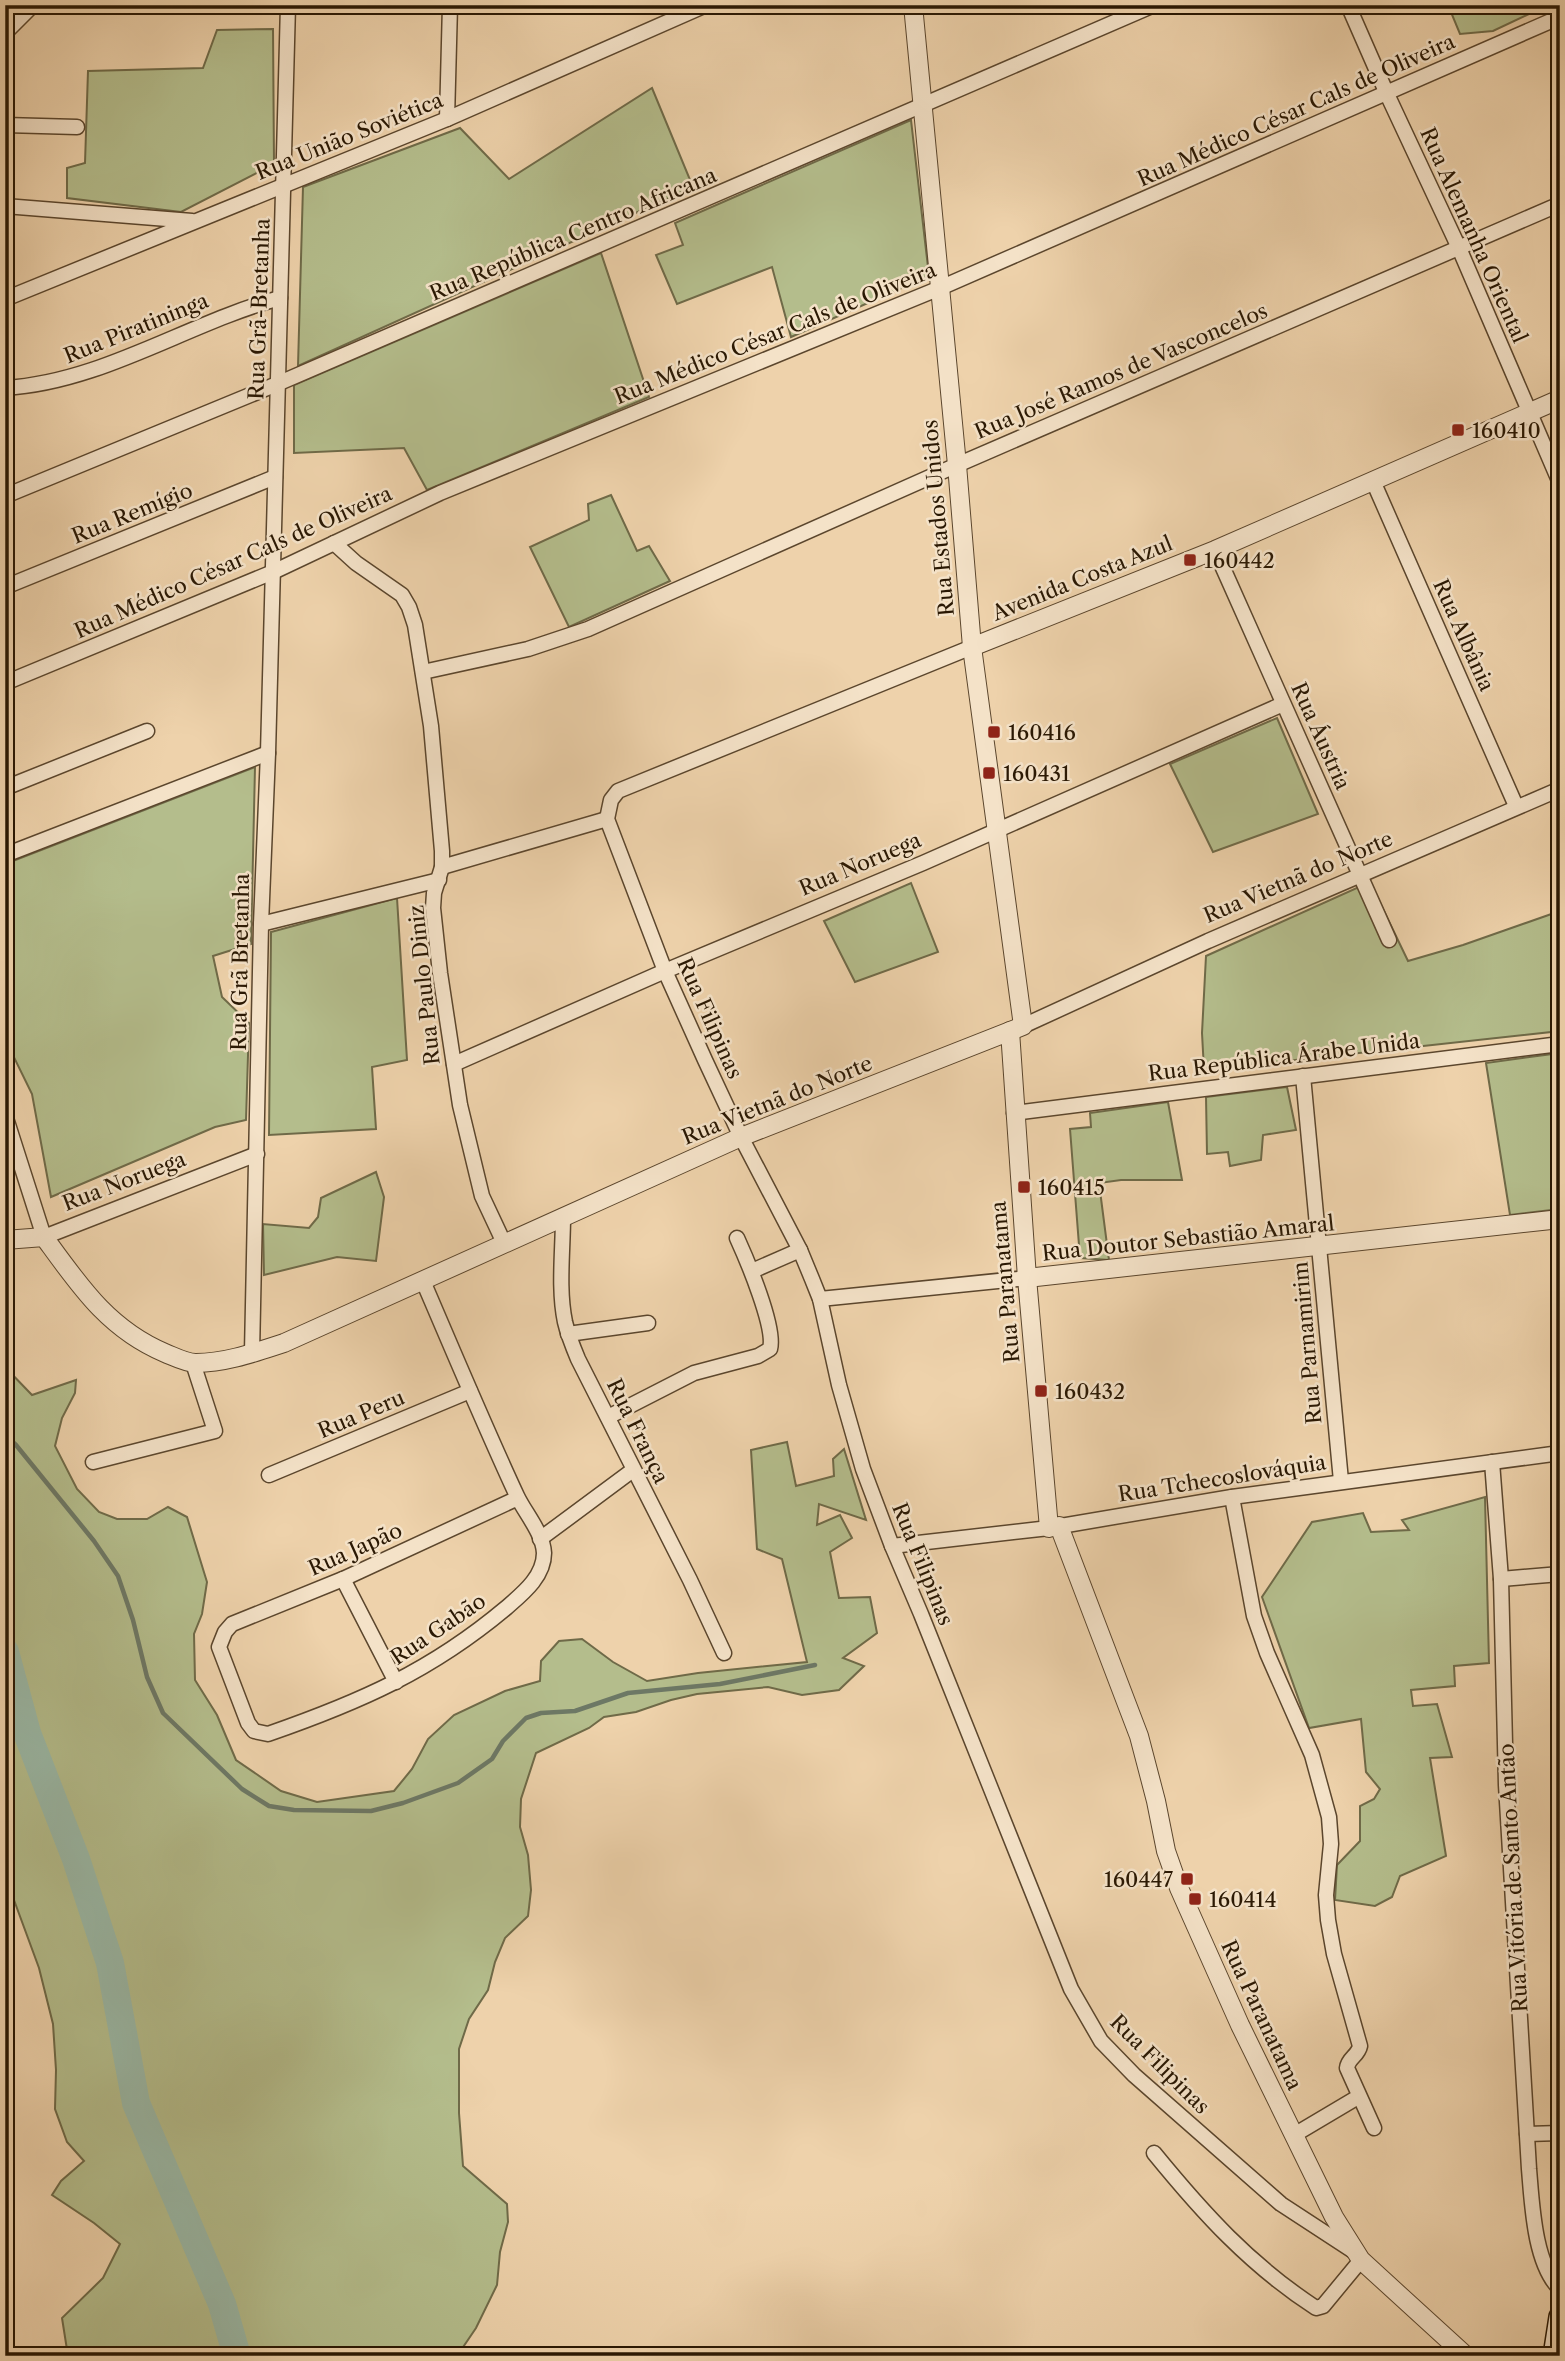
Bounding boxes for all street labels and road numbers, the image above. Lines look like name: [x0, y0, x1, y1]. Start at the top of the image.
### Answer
street label: Rua Médico César Cals de Oliveira: [1133, 28, 1459, 192]
street label: Rua União Soviética: [252, 87, 447, 185]
street label: Rua Alemanha Oriental: [1415, 123, 1533, 347]
street label: Rua República Centro Africana: [426, 162, 721, 306]
street label: Rua Grã-Bretanha: [243, 217, 275, 400]
street label: Rua Médico César Cals de Oliveira: [610, 256, 940, 409]
street label: Rua Piratininga: [60, 287, 213, 368]
street label: Rua José Ramos de Vasconcelos: [971, 298, 1271, 444]
street label: Rua Estados Unidos: [917, 419, 959, 617]
street label: Rua Remígio: [68, 477, 196, 549]
street label: Rua Médico César Cals de Oliveira: [70, 480, 396, 644]
street label: Avenida Costa Azul: [987, 530, 1176, 626]
street label: Rua Albânia: [1428, 575, 1500, 696]
street label: Rua Áustria: [1286, 678, 1356, 794]
street label: Rua Vietnã do Norte: [1200, 826, 1396, 928]
street label: Rua Noruega: [795, 827, 926, 901]
street label: Rua Grã Bretanha: [226, 872, 254, 1051]
street label: Rua Paulo Diniz: [403, 904, 445, 1066]
street label: Rua Filipinas: [672, 954, 748, 1082]
street label: Rua República Árabe Unida: [1147, 1028, 1422, 1086]
street label: Rua Vietnã do Norte: [678, 1050, 876, 1150]
street label: Rua Noruega: [59, 1146, 190, 1216]
street label: Rua Paranatama: [985, 1199, 1025, 1364]
street label: Rua Doutor Sebastião Amaral: [1041, 1210, 1335, 1266]
street label: Rua Parnamirim: [1287, 1260, 1327, 1425]
street label: Rua França: [602, 1374, 675, 1488]
street label: Rua Peru: [314, 1385, 408, 1443]
street label: Rua Tchecoslováquia: [1116, 1449, 1329, 1507]
street label: Rua Filipinas: [887, 1499, 959, 1629]
street label: Rua Japão: [304, 1517, 406, 1581]
street label: Rua Gabão: [386, 1588, 490, 1670]
street label: Rua Vitória de Santo Antão: [1493, 1743, 1533, 2013]
street label: Rua Paranatama: [1216, 1936, 1308, 2095]
street label: Rua Filipinas: [1105, 2009, 1215, 2119]

